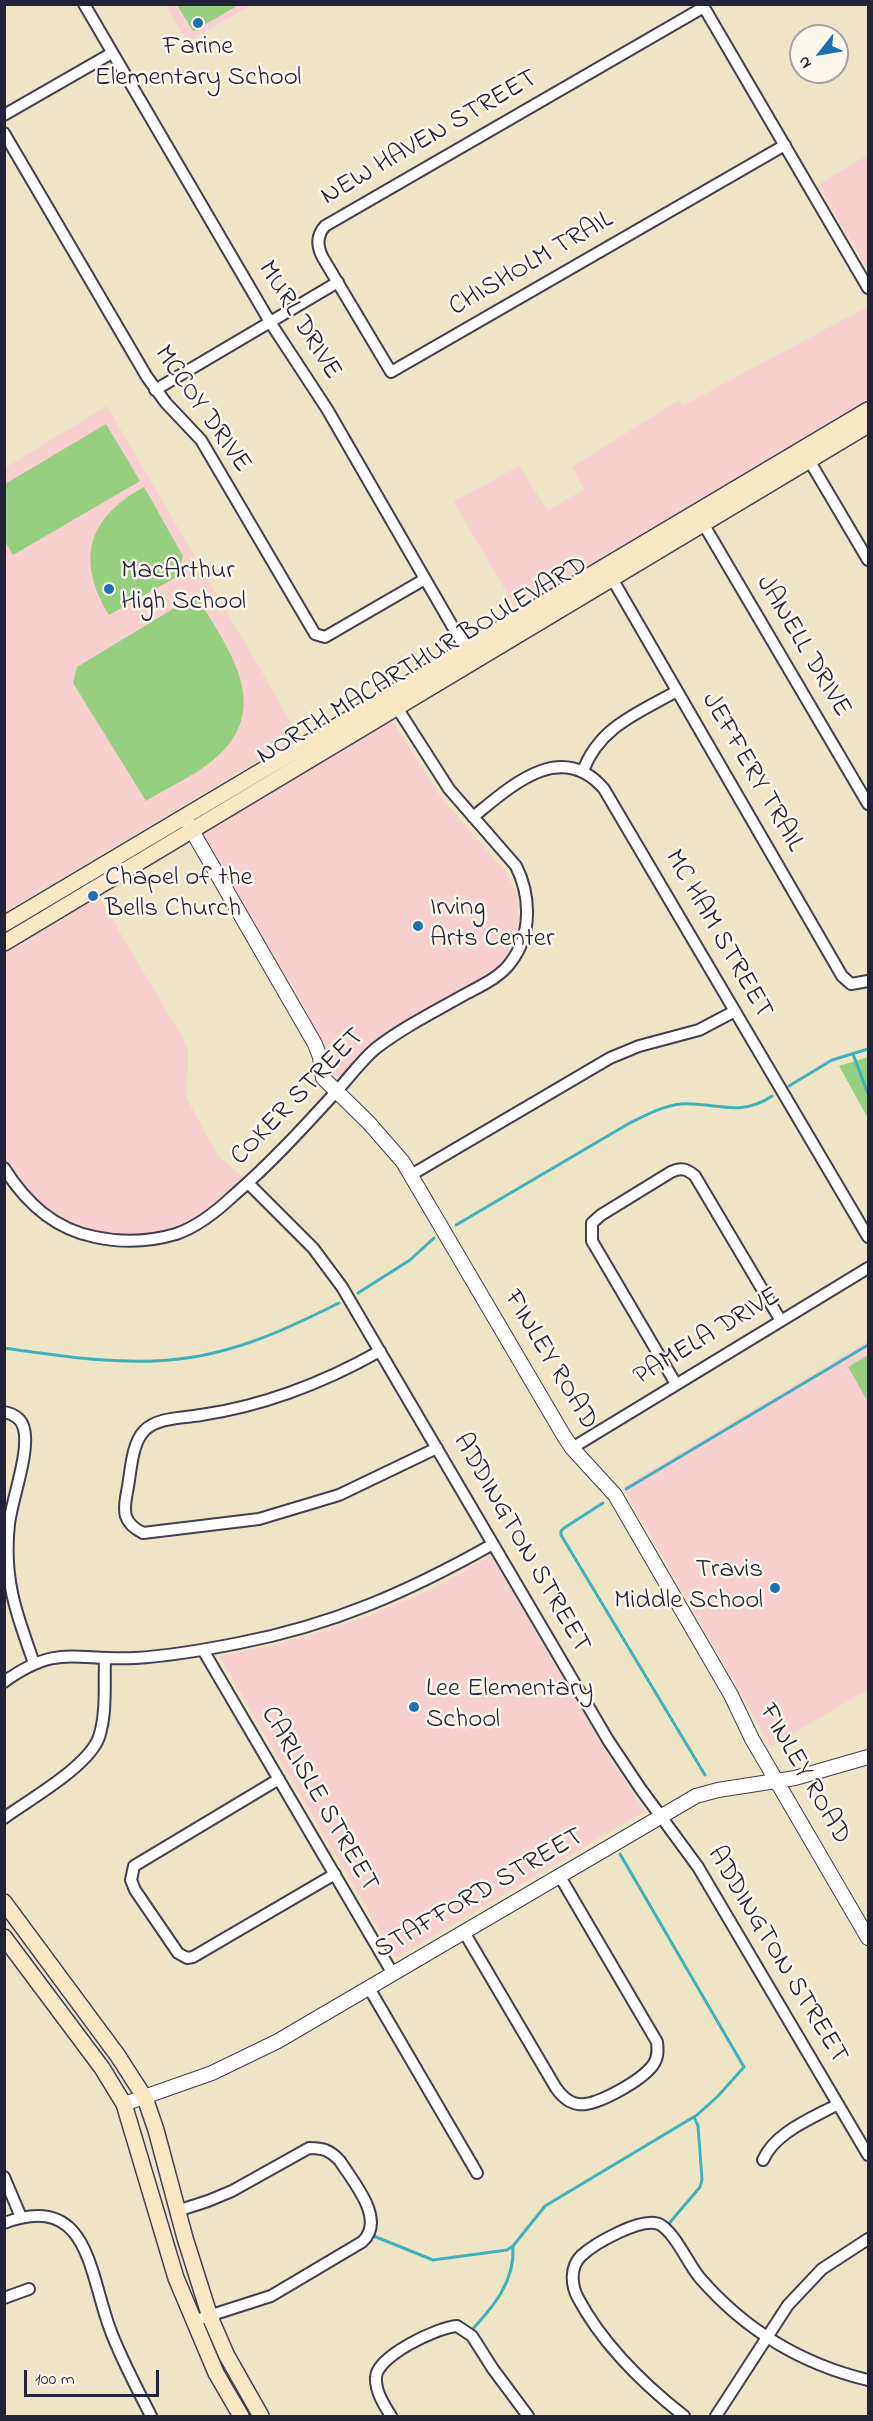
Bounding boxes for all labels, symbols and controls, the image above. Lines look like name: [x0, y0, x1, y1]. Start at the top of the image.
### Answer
marker: Farine Elementary School: [191, 16, 205, 30]
north arrow: [789, 24, 849, 84]
place label: Farine Elementary School: [94, 33, 302, 96]
text: N: [792, 51, 818, 73]
street label: NEW HAVEN STREET: [316, 64, 544, 214]
street label: CHISHOLM TRAIL: [444, 205, 620, 325]
street label: MURL DRIVE: [249, 256, 347, 386]
street label: MCCOY DRIVE: [145, 340, 257, 480]
street label: NORTH MACARTHUR BOULEVARD: [252, 550, 594, 774]
place label: MacArthur High School: [121, 557, 246, 620]
street label: JANELL DRIVE: [747, 570, 857, 724]
marker: MacArthur High School: [102, 582, 116, 596]
street label: JEFFERY TRAIL: [692, 688, 810, 858]
street label: MC HAM STREET: [656, 845, 778, 1025]
place label: Chapel of the Bells Church: [105, 864, 253, 927]
marker: Chapel of the Bells Church: [86, 889, 100, 903]
place label: Irving Arts Center: [430, 894, 554, 957]
marker: Irving Arts Center: [411, 919, 425, 933]
street label: COKER STREET: [225, 1022, 373, 1174]
street label: PAMELA DRIVE: [629, 1282, 787, 1394]
street label: FINLEY ROAD: [495, 1285, 603, 1437]
street label: ADDINGTON STREET: [444, 1428, 596, 1660]
place label: Travis Middle School: [614, 1556, 763, 1619]
marker: Travis Middle School: [768, 1581, 782, 1595]
place label: Lee Elementary School: [426, 1675, 593, 1738]
street label: FINLEY ROAD: [750, 1699, 856, 1851]
marker: Lee Elementary School: [407, 1700, 421, 1714]
street label: CARLISLE STREET: [252, 1701, 384, 1899]
street label: STAFFORD STREET: [370, 1822, 590, 1968]
street label: ADDINGTON STREET: [698, 1841, 854, 2071]
scale bar: [27, 2358, 162, 2396]
text: 100 m: [35, 2367, 75, 2393]

